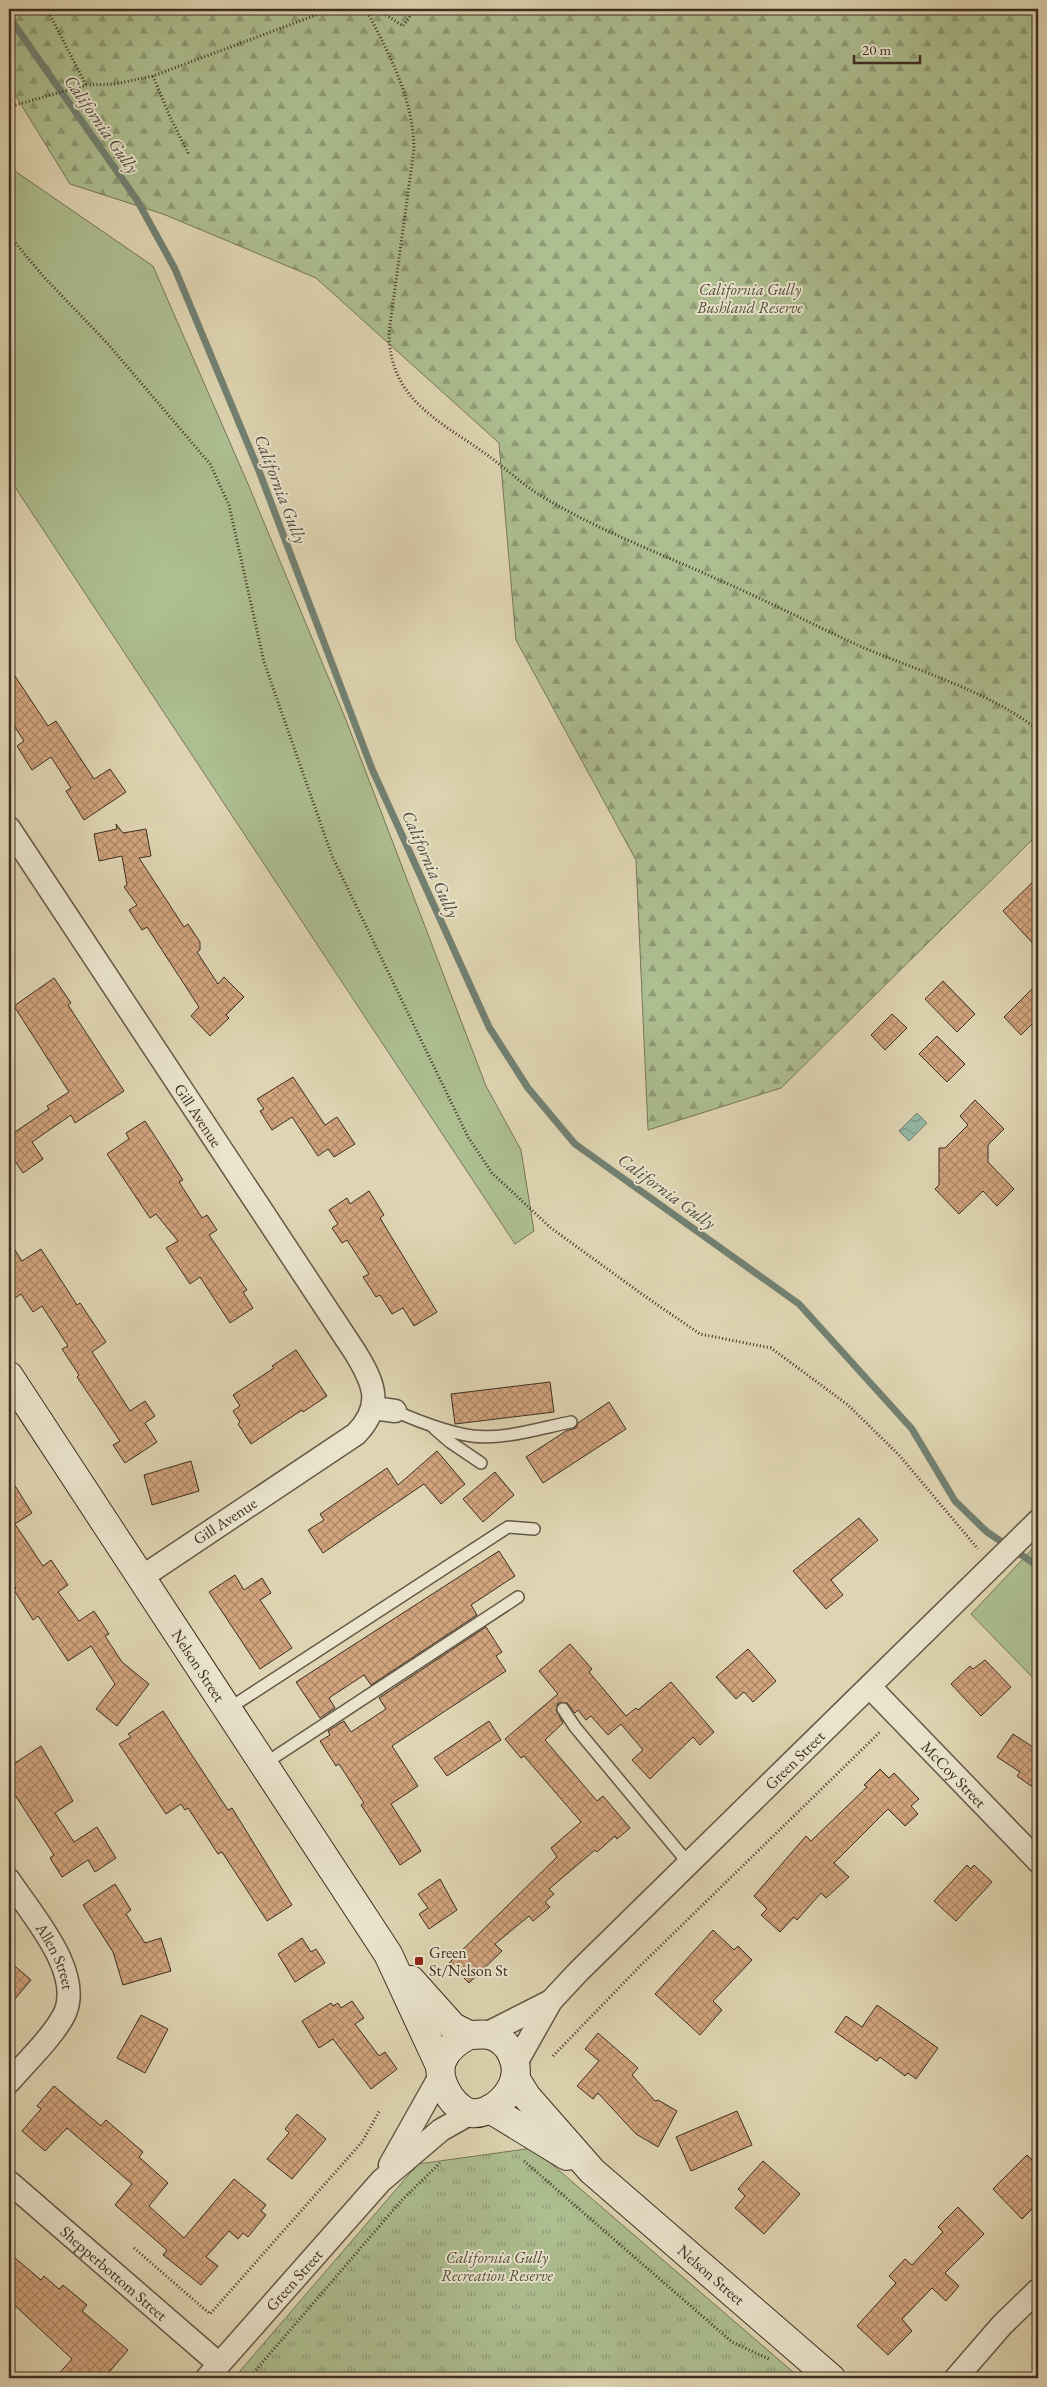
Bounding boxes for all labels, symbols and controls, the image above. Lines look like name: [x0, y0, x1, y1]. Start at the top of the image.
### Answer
scale bar: [854, 32, 921, 64]
text: 20 m: [862, 40, 891, 59]
water label: California Gully: [59, 70, 145, 179]
park label: California Gully Bushland Reserve: [696, 279, 803, 318]
water label: California Gully: [249, 431, 313, 548]
water label: California Gully: [396, 807, 465, 922]
street label: Gill Avenue: [170, 1079, 227, 1151]
water label: California Gully: [613, 1148, 721, 1235]
street label: Gill Avenue: [189, 1492, 261, 1550]
street label: Nelson Street: [167, 1625, 230, 1706]
street label: Green Street: [760, 1726, 829, 1794]
street label: McCoy Street: [917, 1736, 991, 1812]
street label: Allen Street: [31, 1918, 79, 1991]
place label: Green St/Nelson St: [429, 1942, 508, 1981]
marker: Green St/Nelson St: [413, 1955, 425, 1967]
street label: Shepperbottom Street: [56, 2221, 172, 2325]
street label: Nelson Street: [673, 2239, 750, 2309]
street label: Green Street: [261, 2244, 327, 2315]
park label: California Gully Recreation Reserve: [441, 2247, 554, 2286]

